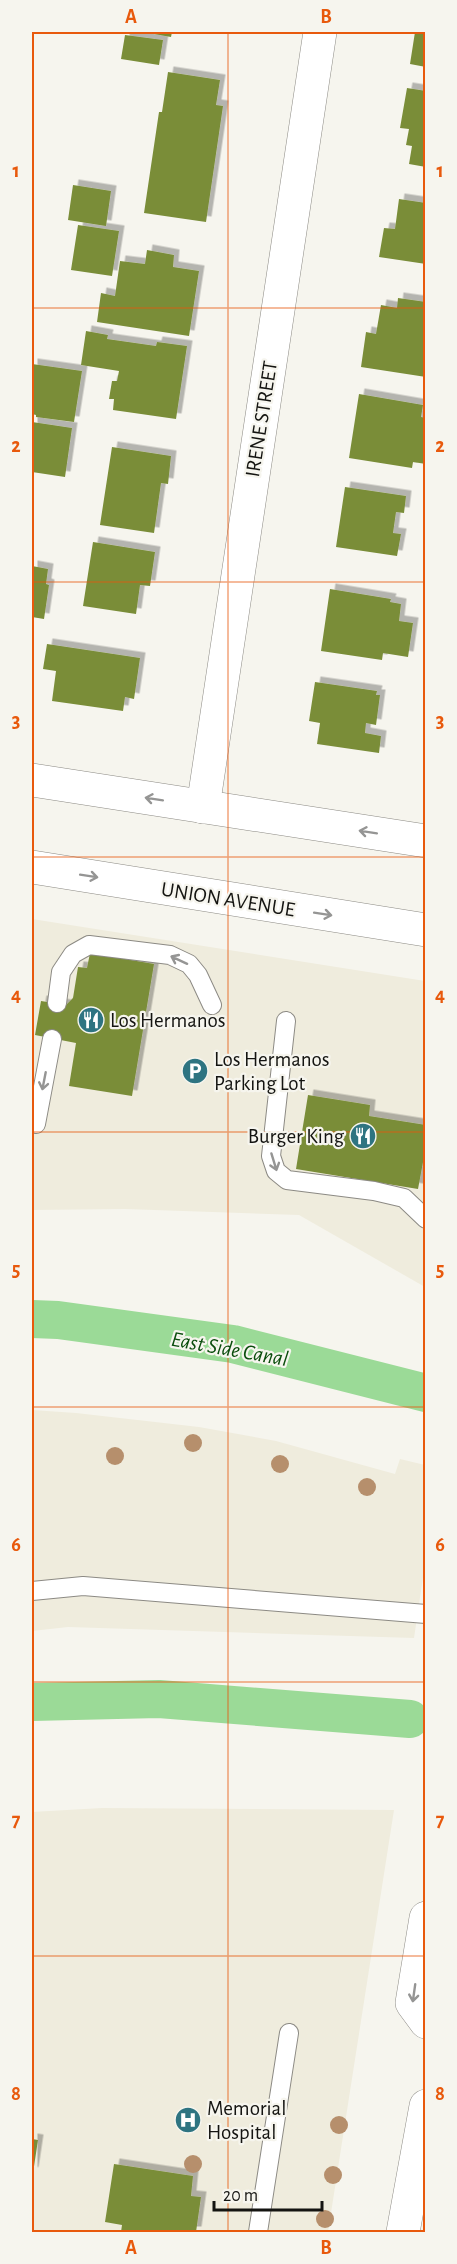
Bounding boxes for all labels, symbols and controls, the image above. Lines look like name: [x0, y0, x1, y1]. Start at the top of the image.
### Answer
text: A: [125, 7, 137, 27]
text: B: [320, 7, 332, 27]
text: 1: [12, 161, 20, 181]
text: 1: [436, 161, 444, 181]
street label: IRENE STREET: [242, 359, 281, 479]
text: 2: [11, 436, 21, 456]
text: 2: [435, 436, 445, 456]
text: 3: [12, 711, 20, 731]
text: 3: [436, 711, 444, 731]
one-way arrow: [145, 794, 165, 805]
one-way arrow: [358, 826, 378, 837]
one-way arrow: [79, 871, 99, 882]
street label: UNION AVENUE: [160, 879, 296, 920]
one-way arrow: [313, 909, 333, 920]
one-way arrow: [170, 953, 188, 965]
text: 4: [11, 985, 21, 1005]
text: 4: [435, 985, 445, 1005]
restaurant icon: Los Hermanos: [76, 1005, 106, 1035]
place label: Los Hermanos: [110, 1010, 226, 1031]
place label: Los Hermanos Parking Lot: [214, 1049, 330, 1094]
parking icon: Los Hermanos Parking Lot: [180, 1056, 210, 1086]
one-way arrow: [38, 1071, 49, 1091]
restaurant icon: Burger King: [348, 1121, 378, 1151]
place label: Burger King: [248, 1126, 345, 1147]
one-way arrow: [269, 1152, 280, 1171]
text: 5: [12, 1260, 20, 1280]
text: 5: [436, 1260, 444, 1280]
water label: East Side Canal: [170, 1328, 290, 1370]
text: 6: [11, 1535, 21, 1555]
text: 6: [435, 1535, 445, 1555]
text: 7: [12, 1810, 21, 1830]
text: 7: [436, 1810, 445, 1830]
one-way arrow: [408, 1983, 419, 2002]
text: 8: [11, 2084, 21, 2104]
text: 8: [435, 2084, 445, 2104]
place label: Memorial Hospital: [207, 2098, 287, 2143]
hospital icon: Memorial Hospital: [173, 2105, 203, 2135]
scale bar: [214, 2174, 322, 2212]
text: 20 m: [223, 2187, 258, 2205]
text: A: [125, 2238, 137, 2258]
text: B: [320, 2238, 332, 2258]

